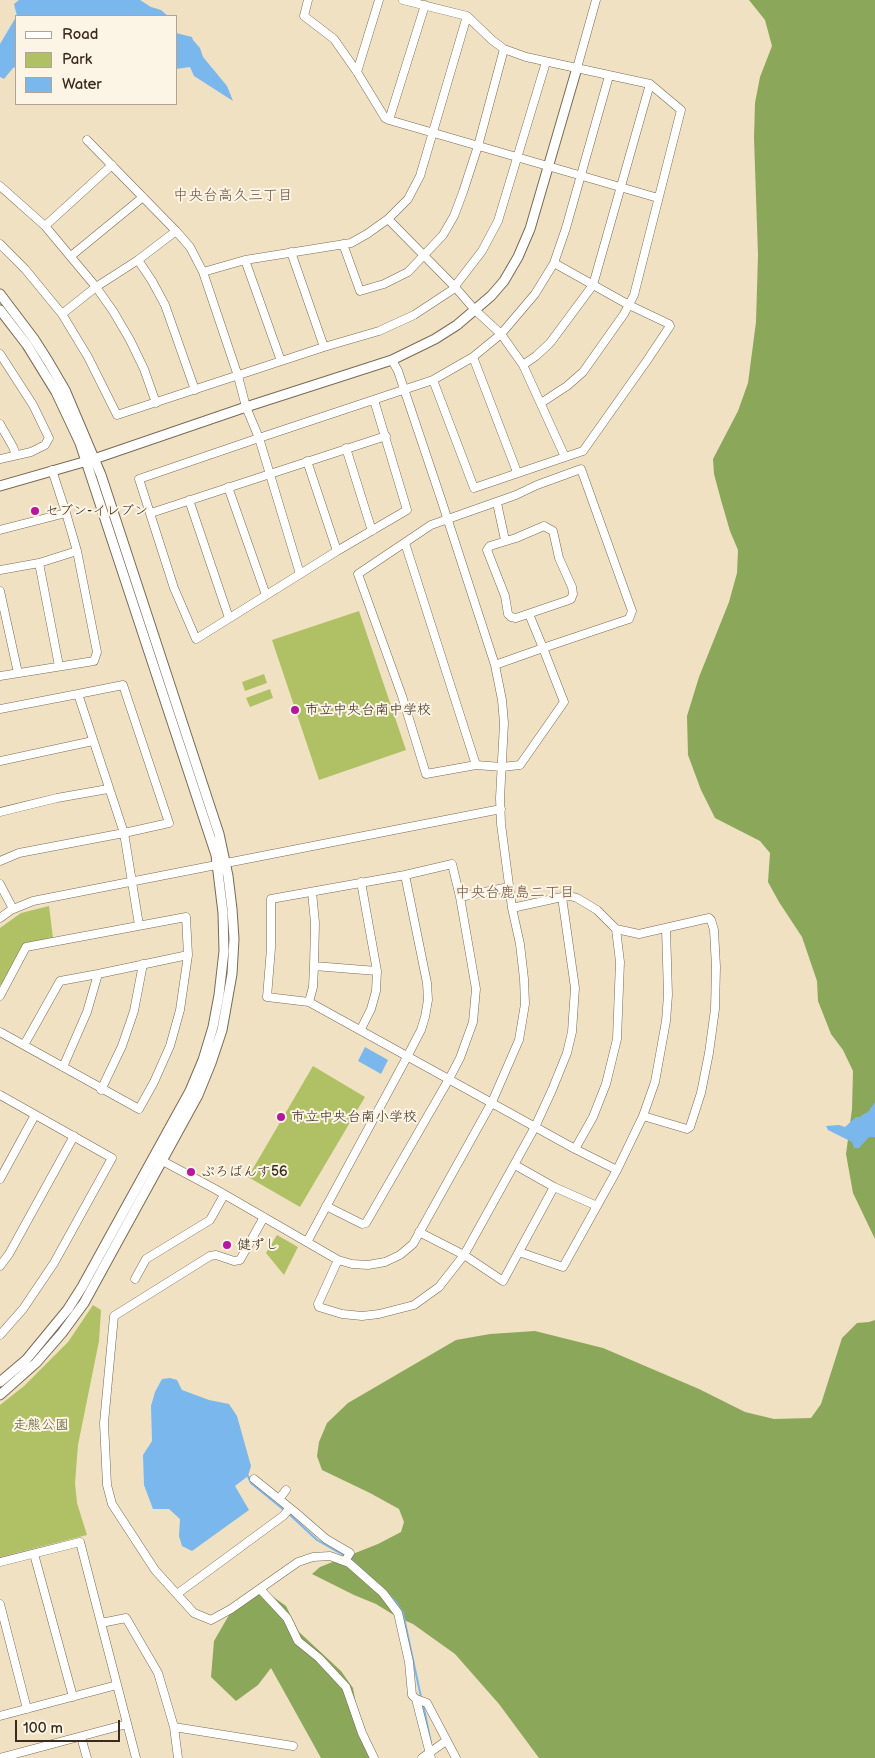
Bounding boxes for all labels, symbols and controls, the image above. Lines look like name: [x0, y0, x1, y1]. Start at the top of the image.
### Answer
legend: [15, 15, 178, 105]
text: Road: [62, 25, 98, 44]
text: Park: [62, 50, 92, 69]
text: Water: [62, 75, 102, 94]
district label: 中央台高久三丁目: [173, 187, 293, 205]
place label: セブン-イレブン: [45, 503, 148, 519]
marker: セブン-イレブン: [29, 505, 41, 517]
place label: 市立中央台南中学校: [305, 702, 431, 718]
marker: 市立中央台南中学校: [289, 704, 301, 716]
district label: 中央台鹿島二丁目: [455, 884, 575, 902]
place label: 市立中央台南小学校: [291, 1109, 417, 1125]
marker: 市立中央台南小学校: [275, 1111, 287, 1123]
place label: ぷろばんす56: [201, 1164, 288, 1180]
marker: ぷろばんす56: [185, 1166, 197, 1178]
place label: 健ずし: [237, 1237, 279, 1253]
marker: 健ずし: [221, 1239, 233, 1251]
park label: 走熊公園: [13, 1417, 69, 1433]
scale bar: [18, 1710, 122, 1742]
text: 100 m: [23, 1719, 63, 1738]

